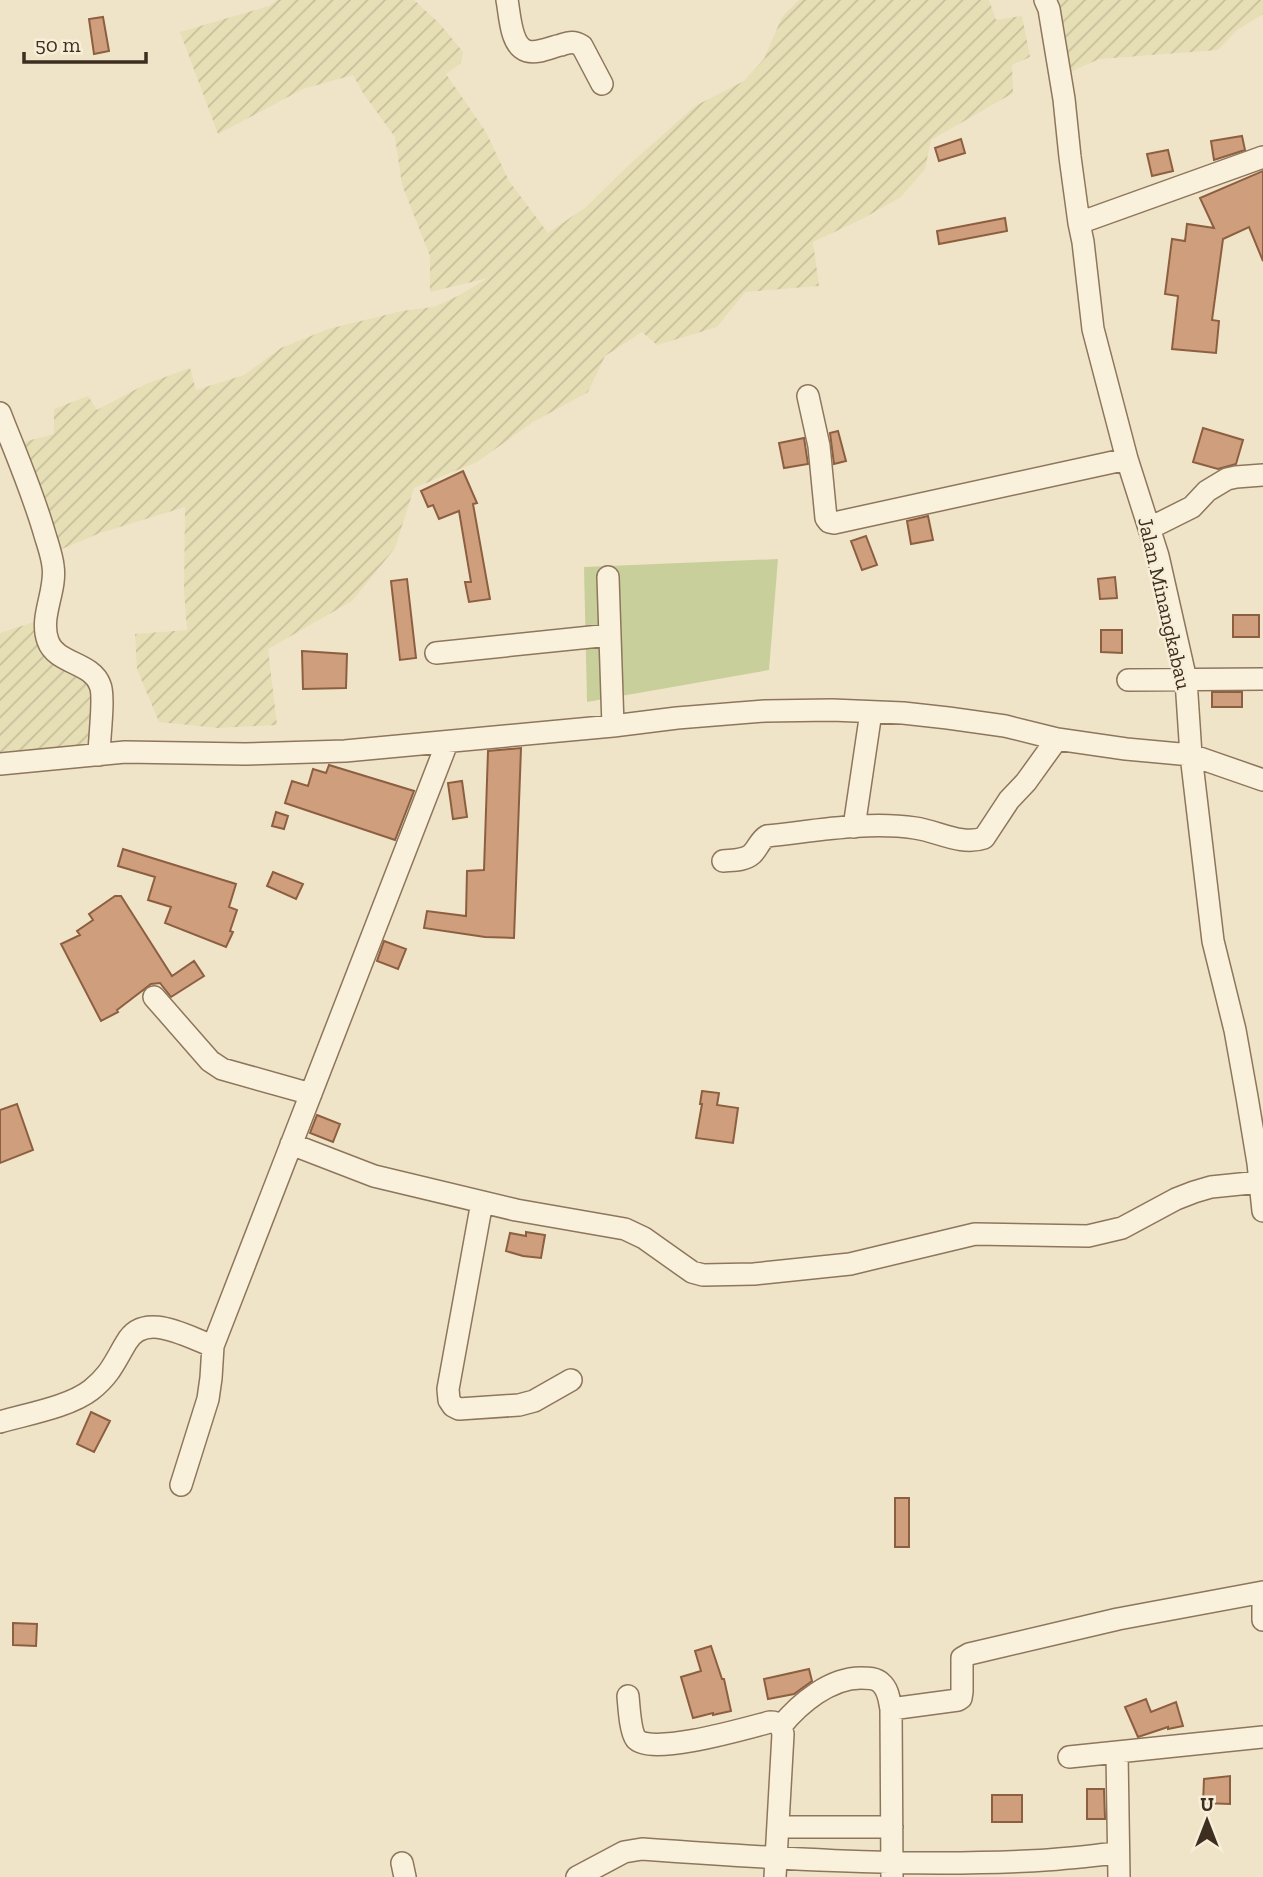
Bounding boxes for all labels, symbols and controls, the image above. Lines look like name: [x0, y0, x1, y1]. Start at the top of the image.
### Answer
scale bar: [24, 21, 147, 65]
text: 50 m: [35, 32, 81, 57]
street label: Jalan Minangkabau: [1133, 514, 1197, 692]
north arrow: [1172, 1786, 1242, 1856]
text: U: [1200, 1793, 1214, 1816]

